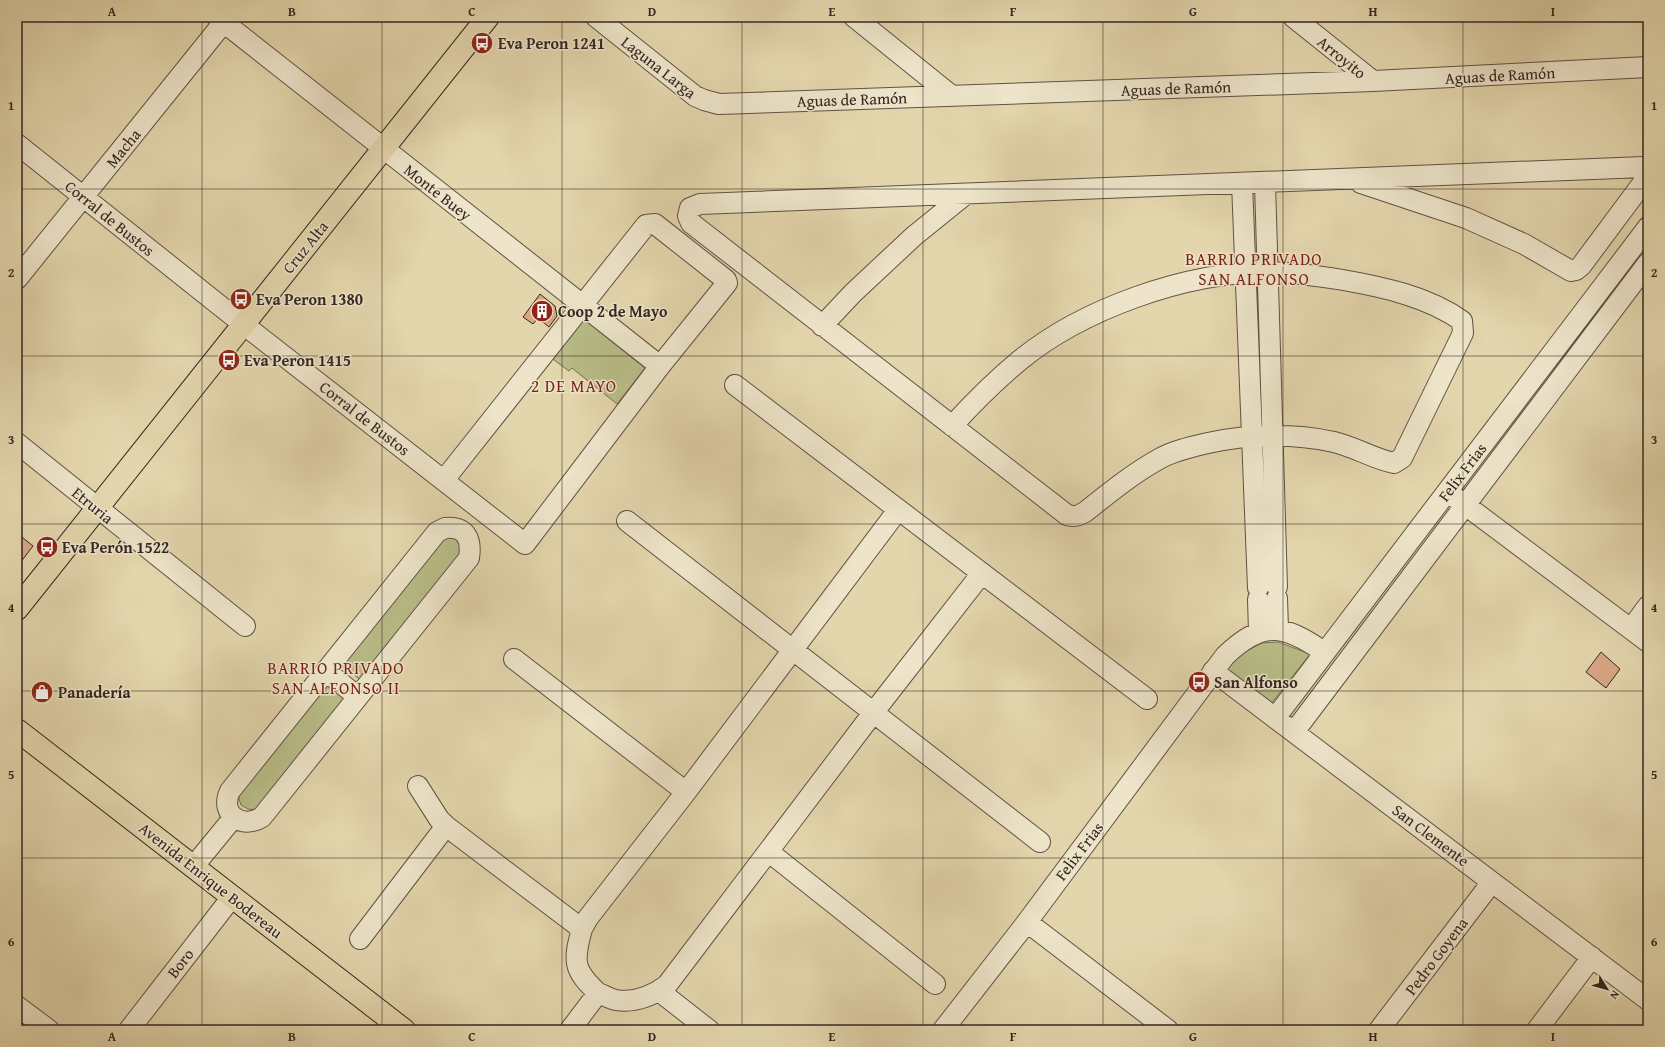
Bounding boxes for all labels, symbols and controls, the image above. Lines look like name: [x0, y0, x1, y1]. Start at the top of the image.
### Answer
text: A: [108, 2, 117, 21]
text: B: [288, 2, 296, 21]
text: C: [468, 2, 476, 21]
text: D: [648, 2, 656, 21]
text: E: [829, 2, 836, 21]
text: F: [1010, 2, 1017, 21]
text: G: [1189, 2, 1197, 21]
text: H: [1368, 2, 1378, 21]
text: I: [1551, 2, 1555, 21]
bus stop icon: Eva Peron 1241: [469, 30, 495, 56]
street label: Laguna Larga: [616, 30, 702, 104]
street label: Arroyito: [1312, 30, 1372, 84]
place label: Eva Peron 1241: [498, 31, 605, 55]
street label: Aguas de Ramón: [1444, 60, 1556, 90]
street label: Aguas de Ramón: [1120, 74, 1232, 102]
street label: Aguas de Ramón: [796, 85, 908, 113]
text: 1: [8, 96, 14, 115]
text: 1: [1651, 96, 1657, 115]
street label: Macha: [100, 123, 146, 173]
street label: Monte Buey: [399, 158, 477, 226]
street label: Corral de Bustos: [60, 174, 160, 262]
street label: Cruz Alta: [276, 215, 334, 279]
district label: BARRIO PRIVADO SAN ALFONSO: [1185, 246, 1323, 291]
text: 2: [8, 263, 15, 282]
text: 2: [1651, 263, 1658, 282]
bus stop icon: Eva Peron 1380: [228, 286, 254, 312]
place label: Eva Peron 1380: [256, 287, 363, 311]
building icon: Coop 2 de Mayo: [529, 298, 555, 324]
place label: Coop 2 de Mayo: [558, 299, 668, 323]
bus stop icon: Eva Peron 1415: [216, 347, 242, 373]
place label: Eva Peron 1415: [244, 348, 351, 372]
district label: 2 DE MAYO: [531, 373, 617, 398]
street label: Corral de Bustos: [315, 375, 415, 461]
text: 3: [8, 430, 14, 449]
text: 3: [1651, 430, 1657, 449]
street label: Felix Frias: [1432, 438, 1492, 506]
street label: Etruria: [67, 481, 119, 530]
bus stop icon: Eva Perón 1522: [34, 534, 60, 560]
place label: Eva Perón 1522: [62, 535, 169, 559]
text: 4: [8, 598, 15, 617]
text: 4: [1651, 598, 1658, 617]
district label: BARRIO PRIVADO SAN ALFONSO II: [267, 655, 405, 700]
bus stop icon: San Alfonso: [1186, 669, 1212, 695]
place label: San Alfonso: [1214, 670, 1298, 694]
shop icon: Panadería: [29, 679, 55, 705]
place label: Panadería: [58, 680, 132, 704]
text: 5: [8, 765, 15, 784]
text: 5: [1651, 765, 1658, 784]
street label: San Clemente: [1387, 798, 1475, 872]
street label: Avenida Enrique Bodereau: [134, 816, 288, 944]
street label: Felix Frias: [1049, 817, 1109, 885]
street label: Pedro Goyena: [1399, 912, 1474, 1000]
text: 6: [8, 932, 15, 951]
text: 6: [1651, 932, 1658, 951]
street label: Boro: [161, 943, 199, 983]
north arrow: [1587, 969, 1627, 1009]
text: N: [1606, 987, 1624, 1003]
text: A: [108, 1027, 117, 1046]
text: B: [288, 1027, 296, 1046]
text: C: [468, 1027, 476, 1046]
text: D: [648, 1027, 656, 1046]
text: E: [829, 1027, 836, 1046]
text: F: [1010, 1027, 1017, 1046]
text: G: [1189, 1027, 1197, 1046]
text: H: [1368, 1027, 1378, 1046]
text: I: [1551, 1027, 1555, 1046]

